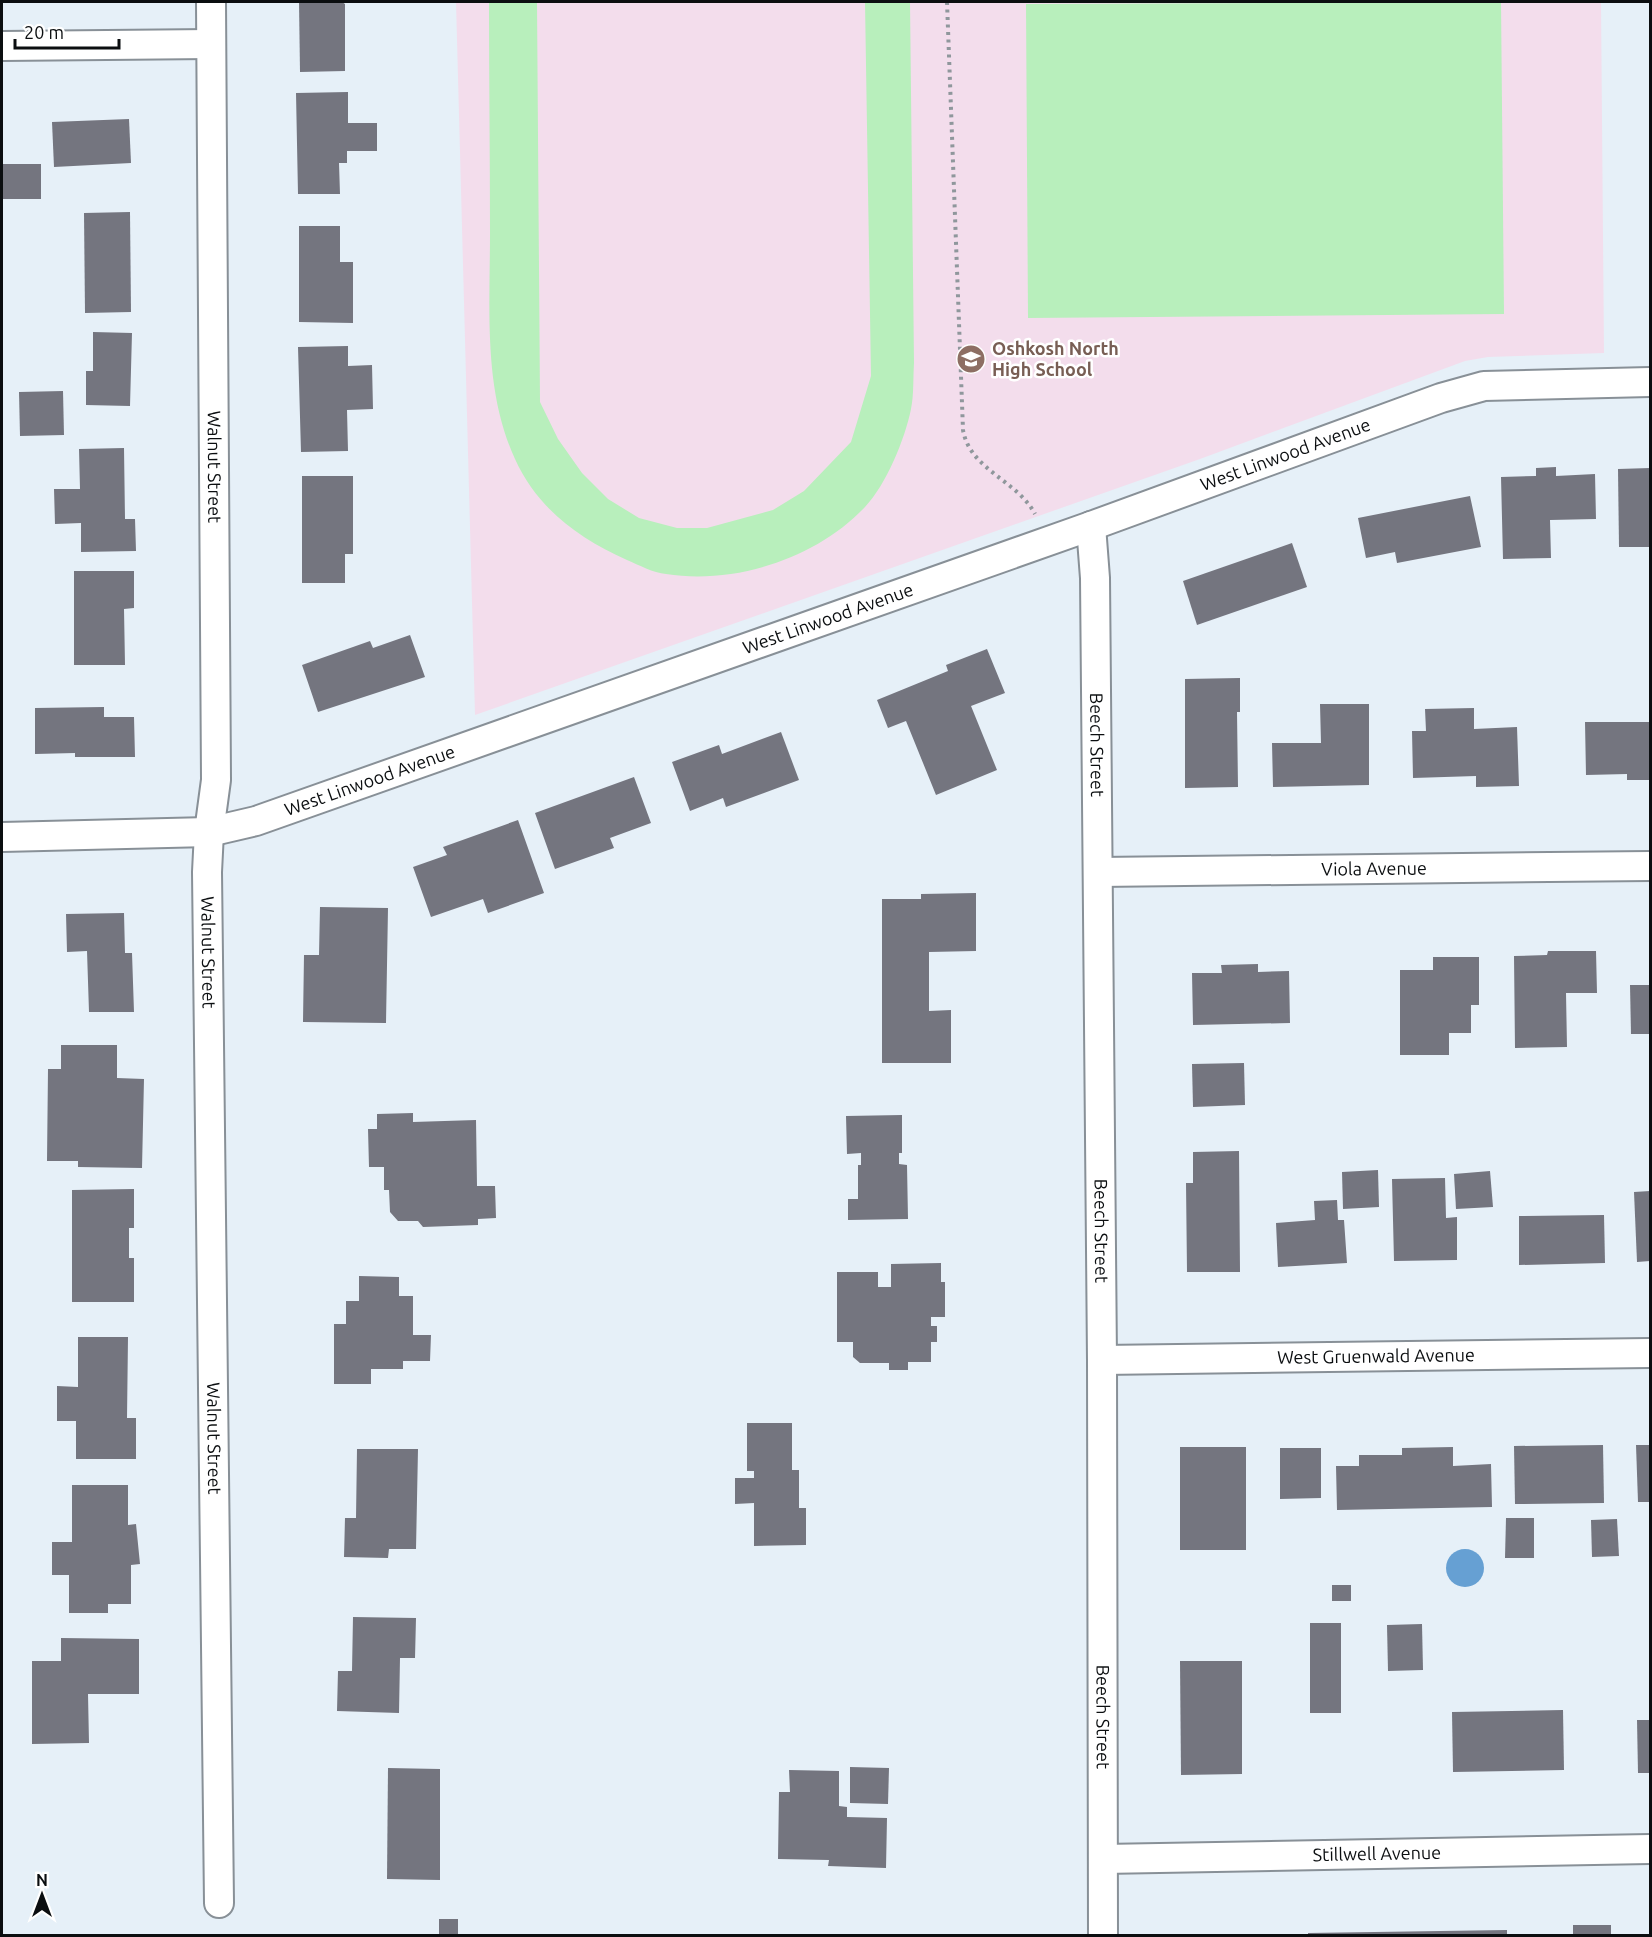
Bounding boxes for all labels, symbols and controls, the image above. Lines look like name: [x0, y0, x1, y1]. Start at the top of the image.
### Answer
scale bar: [15, 12, 118, 50]
text: 20 m: [24, 22, 64, 42]
place label: Oshkosh North High School: [992, 338, 1119, 379]
school or university icon: Oshkosh North High School: [955, 343, 987, 375]
street label: Walnut Street: [205, 411, 225, 523]
street label: West Linwood Avenue: [1197, 414, 1373, 494]
street label: West Linwood Avenue: [740, 579, 916, 657]
street label: Beech Street: [1087, 693, 1108, 797]
street label: West Linwood Avenue: [281, 741, 457, 819]
street label: Viola Avenue: [1321, 857, 1427, 879]
street label: Walnut Street: [198, 896, 220, 1009]
street label: Beech Street: [1091, 1179, 1112, 1283]
street label: West Gruenwald Avenue: [1277, 1344, 1475, 1367]
street label: Walnut Street: [204, 1382, 225, 1495]
street label: Beech Street: [1094, 1665, 1114, 1769]
street label: Stillwell Avenue: [1313, 1842, 1441, 1864]
north arrow: [12, 1865, 72, 1925]
text: N: [36, 1871, 48, 1889]

